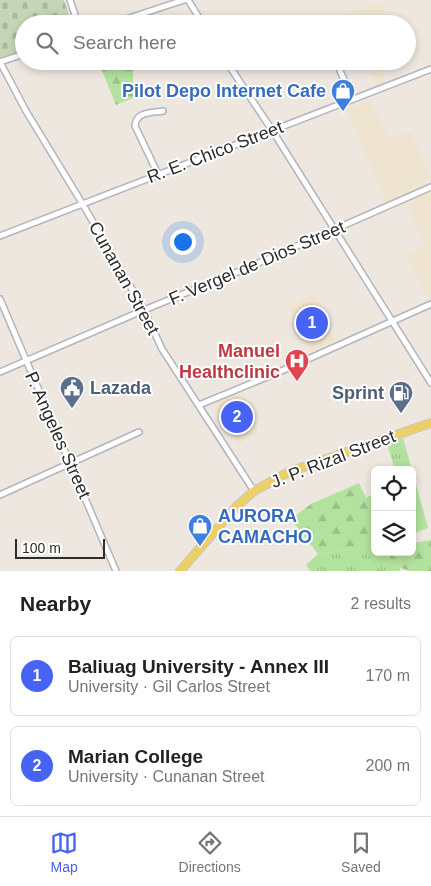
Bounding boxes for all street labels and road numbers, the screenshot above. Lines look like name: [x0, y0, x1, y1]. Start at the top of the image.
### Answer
street label: R. E. Chico Street: [144, 117, 286, 187]
street label: F. Vergel de Dios Street: [166, 217, 348, 309]
street label: Cunanan Street: [85, 218, 163, 338]
street label: P. Angeles Street: [21, 368, 95, 502]
street label: J. P. Rizal Street: [268, 426, 398, 492]

